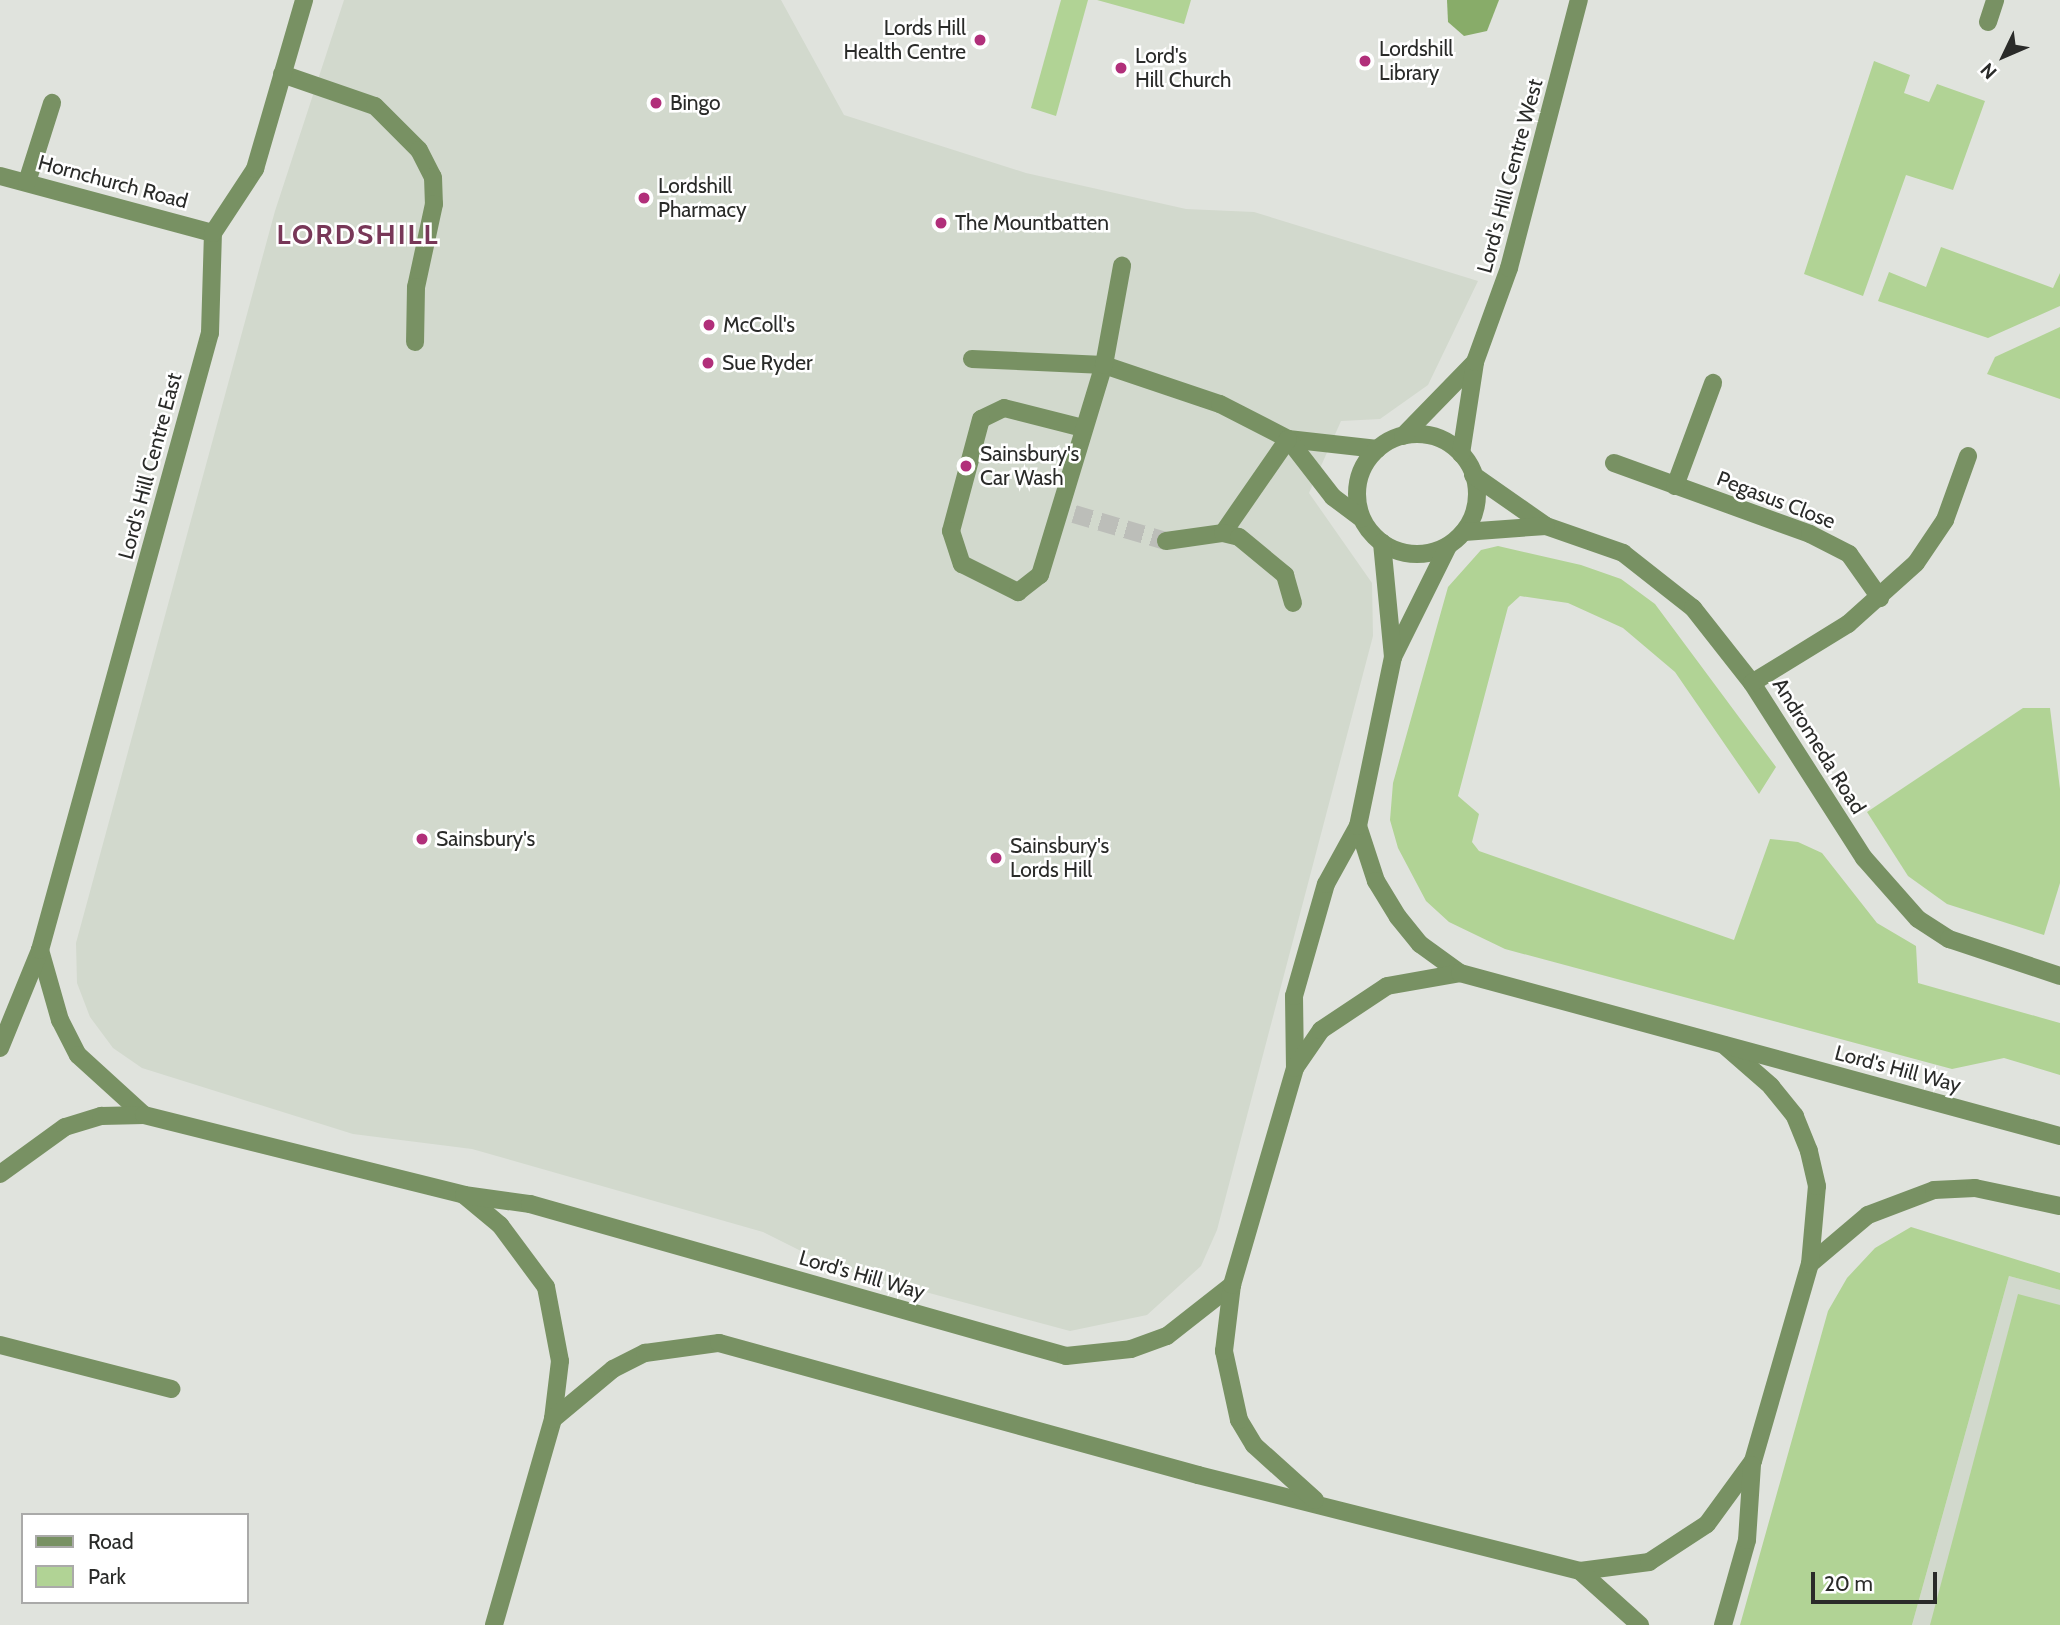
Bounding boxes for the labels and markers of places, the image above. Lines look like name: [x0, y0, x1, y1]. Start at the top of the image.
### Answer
place label: Lords Hill Health Centre: [843, 15, 966, 65]
marker: Lords Hill Health Centre: [972, 32, 988, 48]
place label: Lordshill Library: [1379, 36, 1453, 86]
place label: Lord's Hill Church: [1135, 43, 1231, 93]
marker: Lordshill Library: [1357, 53, 1373, 69]
marker: Lord's Hill Church: [1113, 60, 1129, 76]
place label: Bingo: [670, 90, 721, 116]
marker: Bingo: [648, 95, 664, 111]
place label: Lordshill Pharmacy: [658, 173, 747, 223]
marker: Lordshill Pharmacy: [636, 190, 652, 206]
place label: The Mountbatten: [955, 210, 1109, 236]
marker: The Mountbatten: [933, 215, 949, 231]
place label: McColl's: [723, 312, 795, 338]
marker: McColl's: [701, 317, 717, 333]
place label: Sue Ryder: [722, 350, 813, 376]
marker: Sue Ryder: [700, 355, 716, 371]
place label: Sainsbury's Car Wash: [980, 441, 1079, 491]
marker: Sainsbury's Car Wash: [958, 458, 974, 474]
place label: Sainsbury's: [436, 826, 535, 852]
marker: Sainsbury's: [414, 831, 430, 847]
place label: Sainsbury's Lords Hill: [1010, 833, 1109, 883]
marker: Sainsbury's Lords Hill: [988, 850, 1004, 866]

